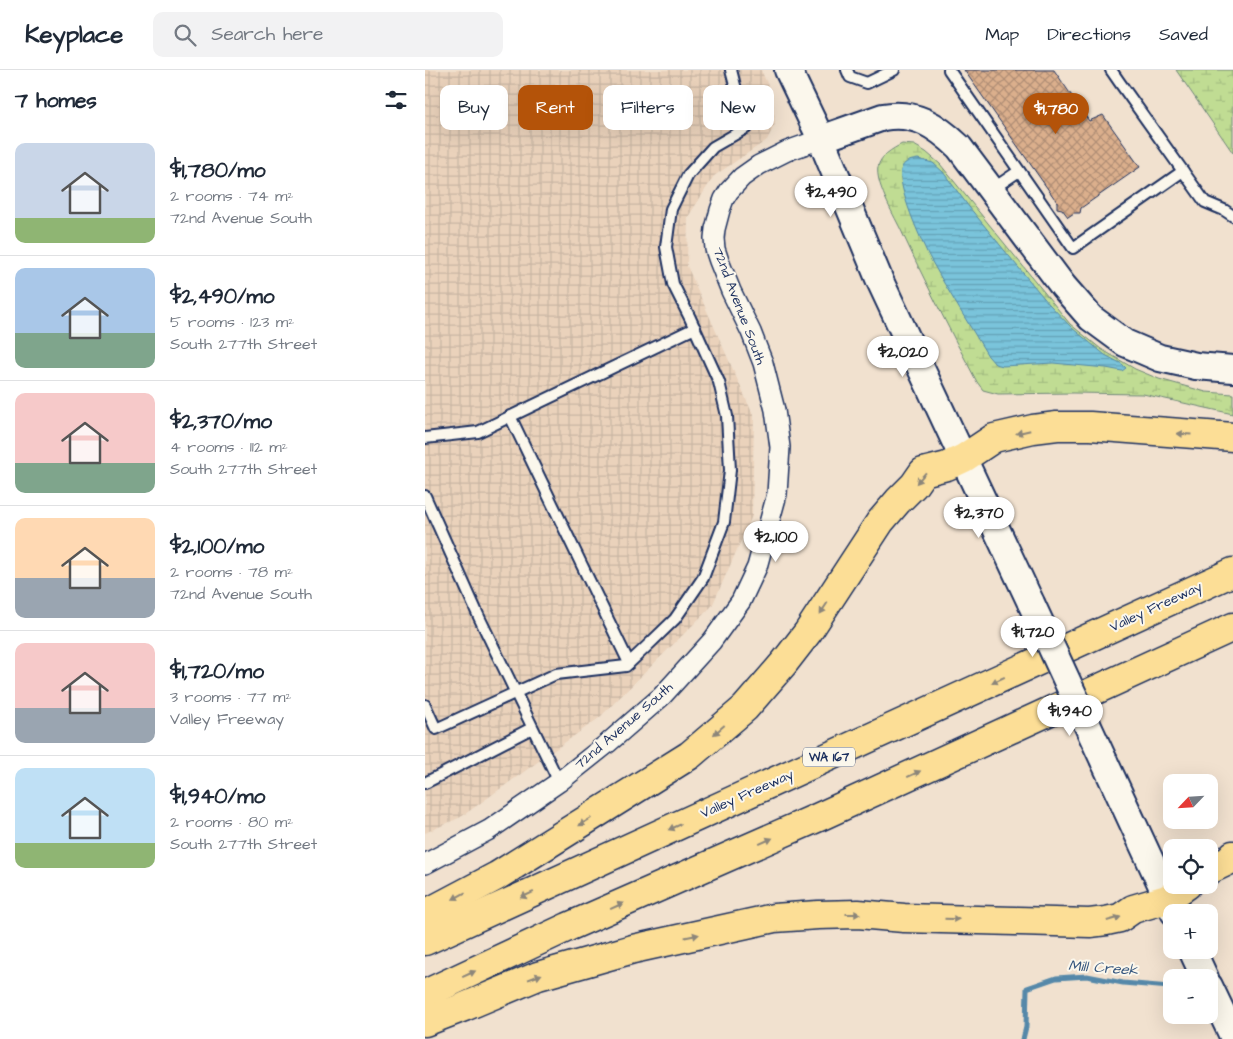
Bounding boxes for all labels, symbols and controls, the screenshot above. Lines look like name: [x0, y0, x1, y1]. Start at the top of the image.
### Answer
search box: [153, 12, 503, 57]
text: Keyplace: [25, 18, 123, 52]
icon: search: [171, 21, 199, 49]
text: Search here: [211, 21, 323, 48]
text: Map: [985, 22, 1019, 47]
text: Directions: [1047, 22, 1131, 47]
text: Saved: [1159, 22, 1208, 47]
chip: Buy: [440, 85, 508, 130]
chip: Rent: [518, 85, 593, 130]
chip: Filters: [603, 85, 693, 130]
chip: New: [703, 85, 774, 130]
text: 7 homes: [15, 86, 97, 115]
icon: filters: [382, 86, 410, 114]
pin: $1,780: [1015, 92, 1097, 135]
text: $1,780: [1034, 98, 1078, 120]
text: $1,780/mo: [170, 156, 266, 185]
icon: home: [55, 163, 115, 223]
pin: $2,490: [790, 176, 872, 218]
text: $2,490: [806, 181, 857, 203]
text: 2 rooms · 74 m²: [170, 185, 294, 207]
text: 72nd Avenue South: [170, 207, 312, 229]
street label: 72nd Avenue South: [707, 244, 771, 368]
text: $2,490/mo: [170, 282, 275, 311]
icon: home: [55, 288, 115, 348]
text: 5 rooms · 123 m²: [170, 311, 294, 333]
text: South 277th Street: [170, 333, 317, 355]
pin: $2,020: [862, 336, 944, 378]
text: $2,020: [878, 341, 928, 363]
text: $2,370/mo: [170, 407, 272, 436]
icon: home: [55, 413, 115, 473]
one-way arrow: [1015, 428, 1030, 436]
one-way arrow: [1176, 429, 1192, 437]
text: 4 rooms · 112 m²: [170, 436, 288, 458]
text: South 277th Street: [170, 458, 317, 480]
one-way arrow: [915, 471, 926, 484]
pin: $2,370: [938, 496, 1020, 539]
text: $2,370: [955, 502, 1003, 524]
pin: $2,100: [735, 520, 817, 563]
text: $2,100: [754, 526, 798, 548]
text: $2,100/mo: [170, 532, 264, 561]
icon: home: [55, 538, 115, 598]
text: 2 rooms · 78 m²: [170, 561, 293, 583]
street label: Valley Freeway: [1107, 577, 1206, 637]
text: 72nd Avenue South: [170, 583, 312, 605]
one-way arrow: [820, 601, 829, 614]
pin: $1,720: [992, 616, 1074, 658]
text: $1,720: [1012, 621, 1054, 643]
text: $1,720/mo: [170, 657, 264, 686]
icon: home: [55, 663, 115, 723]
one-way arrow: [991, 676, 1005, 684]
street label: 72nd Avenue South: [571, 678, 677, 774]
text: 3 rooms · 77 m²: [170, 686, 291, 708]
pin: $1,940: [1029, 694, 1111, 737]
text: $1,940: [1048, 700, 1092, 722]
text: Valley Freeway: [170, 708, 284, 730]
one-way arrow: [713, 724, 725, 736]
road number: WA 167: [803, 748, 855, 766]
street label: Valley Freeway: [697, 764, 797, 823]
one-way arrow: [907, 769, 921, 777]
north arrow: [1163, 774, 1217, 829]
map controls: [1163, 774, 1218, 1024]
text: $1,940/mo: [170, 782, 265, 811]
icon: home: [55, 788, 115, 848]
text: 2 rooms · 80 m²: [170, 811, 293, 833]
one-way arrow: [578, 817, 592, 827]
one-way arrow: [668, 824, 682, 832]
text: South 277th Street: [170, 833, 317, 855]
one-way arrow: [759, 836, 773, 844]
button: locate: [1163, 839, 1218, 894]
one-way arrow: [520, 891, 534, 899]
one-way arrow: [451, 892, 466, 900]
one-way arrow: [610, 901, 624, 909]
button: +: [1163, 904, 1218, 959]
one-way arrow: [845, 911, 861, 919]
one-way arrow: [1107, 914, 1122, 922]
one-way arrow: [945, 916, 961, 924]
one-way arrow: [685, 932, 700, 940]
water label: Mill Creek: [1067, 955, 1139, 981]
one-way arrow: [462, 969, 476, 977]
button: −: [1163, 969, 1218, 1024]
one-way arrow: [528, 973, 543, 981]

